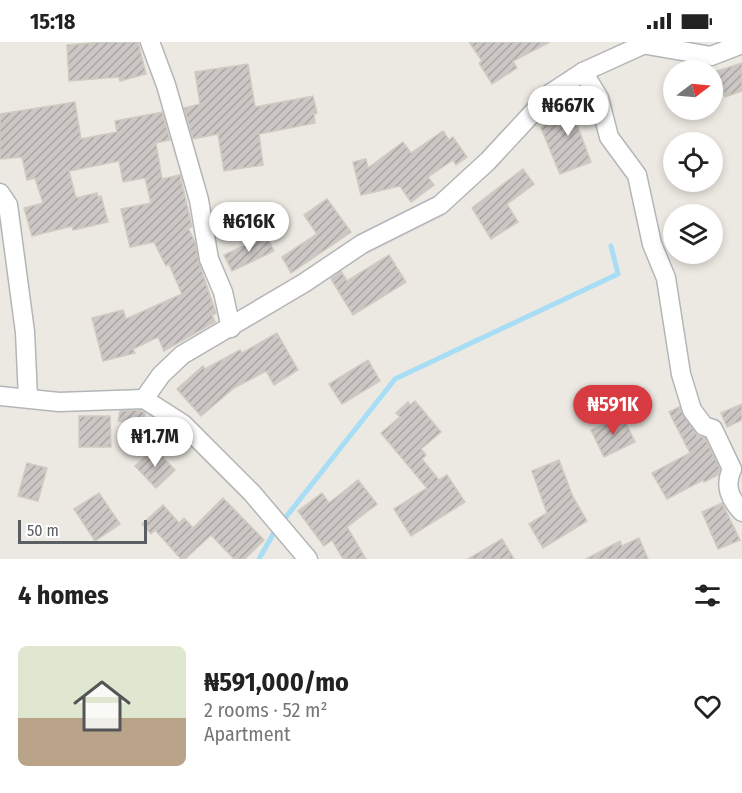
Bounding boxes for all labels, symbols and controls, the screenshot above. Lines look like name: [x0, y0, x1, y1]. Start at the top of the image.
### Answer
text: 15:18: [30, 8, 75, 35]
north arrow: [663, 60, 723, 120]
map controls: [663, 60, 723, 264]
pin: ₦667K: [526, 86, 610, 137]
text: ₦667K: [542, 93, 594, 117]
button: locate: [663, 132, 723, 192]
pin: ₦616K: [207, 202, 291, 253]
button: layers: [663, 204, 723, 264]
text: ₦616K: [223, 209, 275, 233]
pin: ₦591K: [571, 385, 655, 436]
text: ₦591K: [587, 392, 639, 416]
pin: ₦1.7M: [113, 417, 197, 468]
text: ₦1.7M: [131, 424, 179, 448]
scale bar: [18, 517, 147, 544]
text: 50 m: [27, 521, 59, 540]
icon: filters: [691, 579, 724, 612]
text: 4 homes: [18, 580, 109, 611]
text: ₦591,000/mo: [204, 667, 349, 698]
icon: home: [66, 670, 138, 742]
icon: heart: [691, 690, 724, 723]
text: 2 rooms · 52 m²: [204, 698, 328, 722]
text: Apartment: [204, 722, 291, 746]

